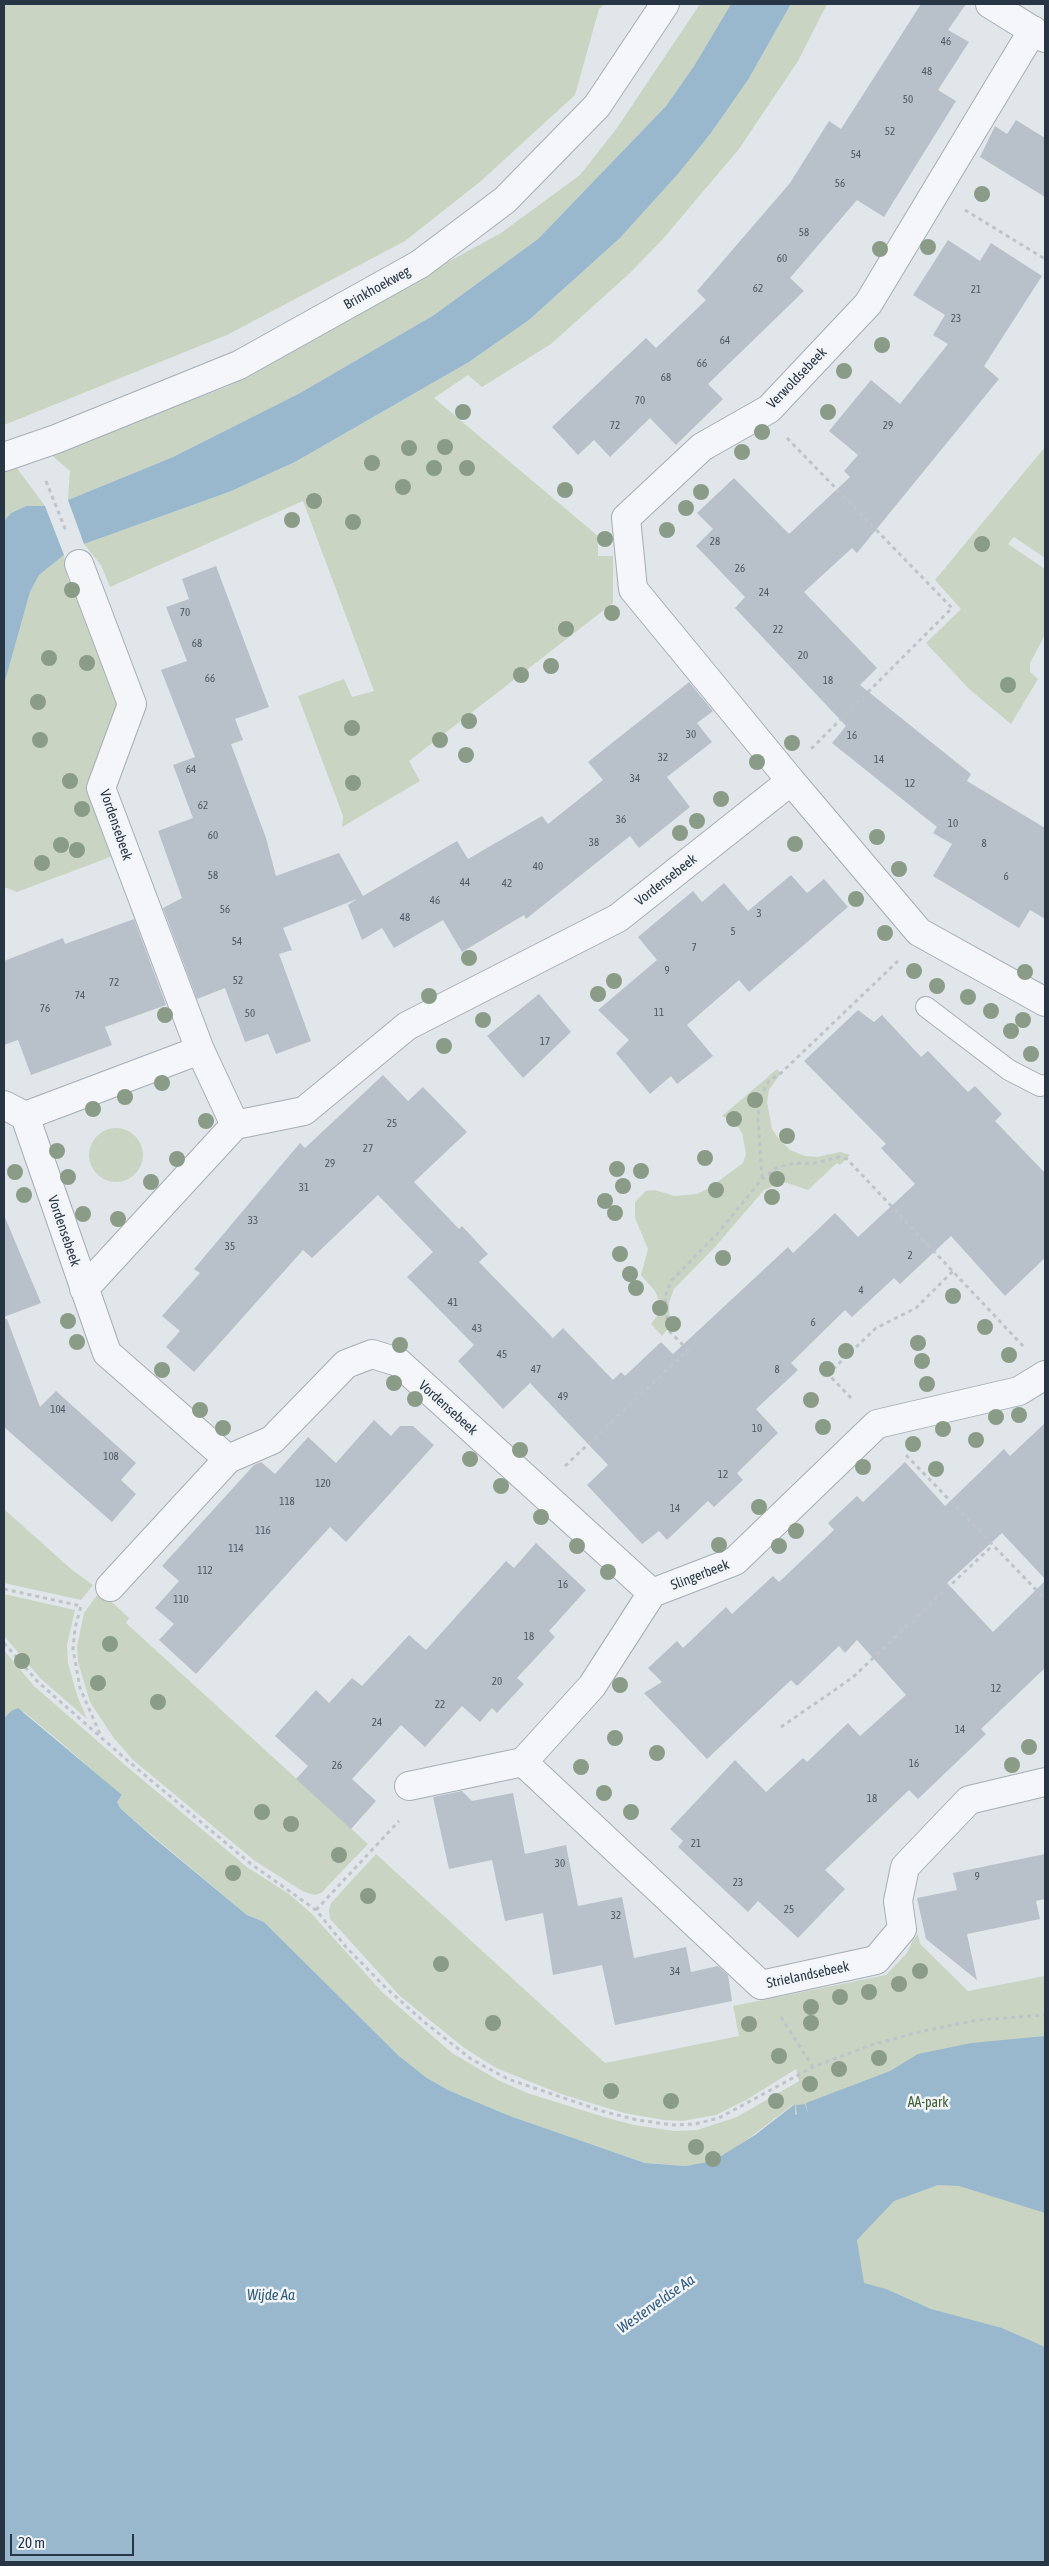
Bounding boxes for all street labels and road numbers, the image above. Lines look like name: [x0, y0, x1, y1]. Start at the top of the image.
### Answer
street label: Brinkhoekweg: [341, 263, 413, 313]
street label: Verwoldsebeek: [764, 344, 830, 412]
street label: Vordensebeek: [96, 787, 136, 863]
street label: Vordensebeek: [632, 851, 700, 909]
street label: Vordensebeek: [44, 1193, 84, 1269]
street label: Vordensebeek: [415, 1377, 481, 1439]
street label: Slingerbeek: [668, 1556, 732, 1594]
street label: Strielandsebeek: [765, 1958, 851, 1992]

